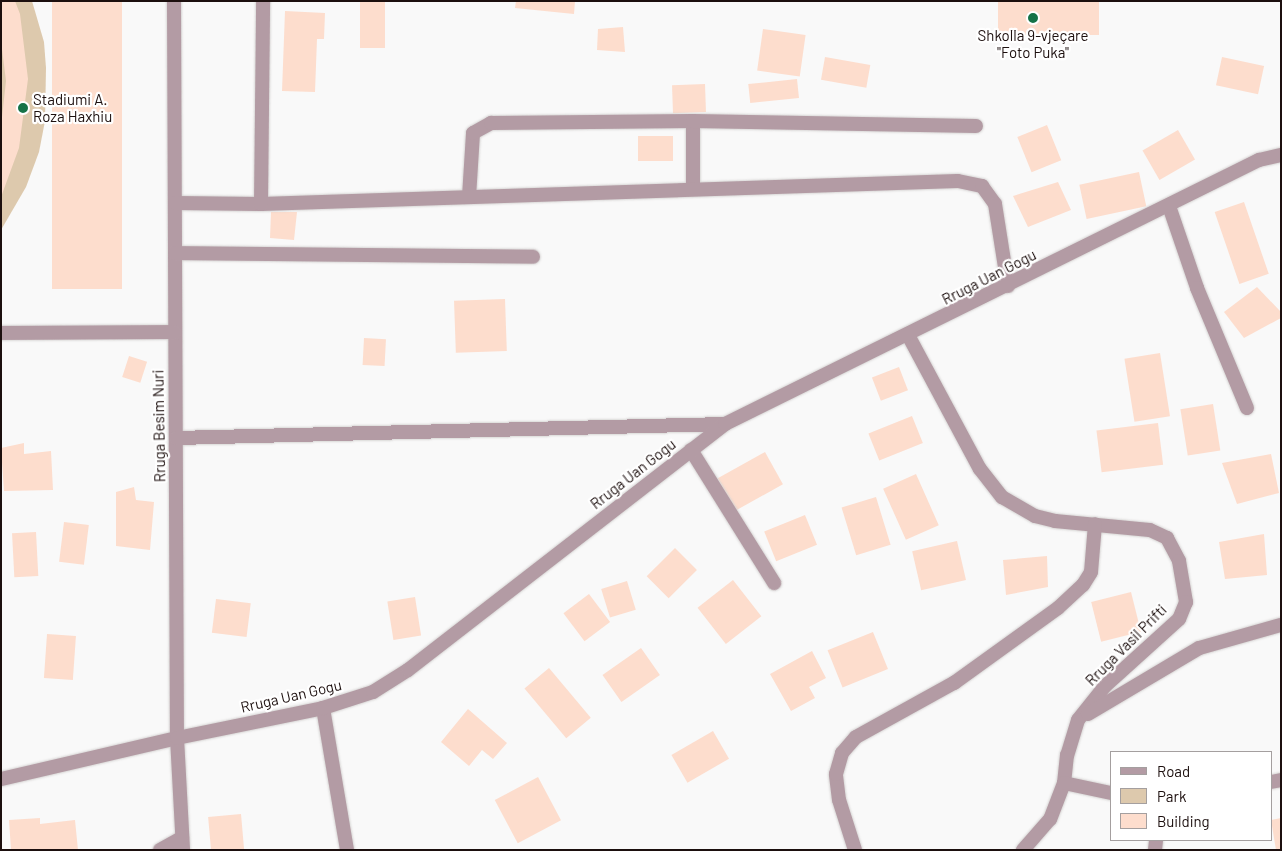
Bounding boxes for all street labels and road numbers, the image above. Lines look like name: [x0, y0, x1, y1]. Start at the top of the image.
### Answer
street label: Rruga Uan Gogu: [939, 246, 1039, 308]
street label: Rruga Besim Nuri: [149, 370, 169, 482]
street label: Rruga Uan Gogu: [587, 435, 679, 513]
street label: Rruga Vasil Prifti: [1082, 601, 1170, 689]
street label: Rruga Uan Gogu: [239, 676, 343, 716]

